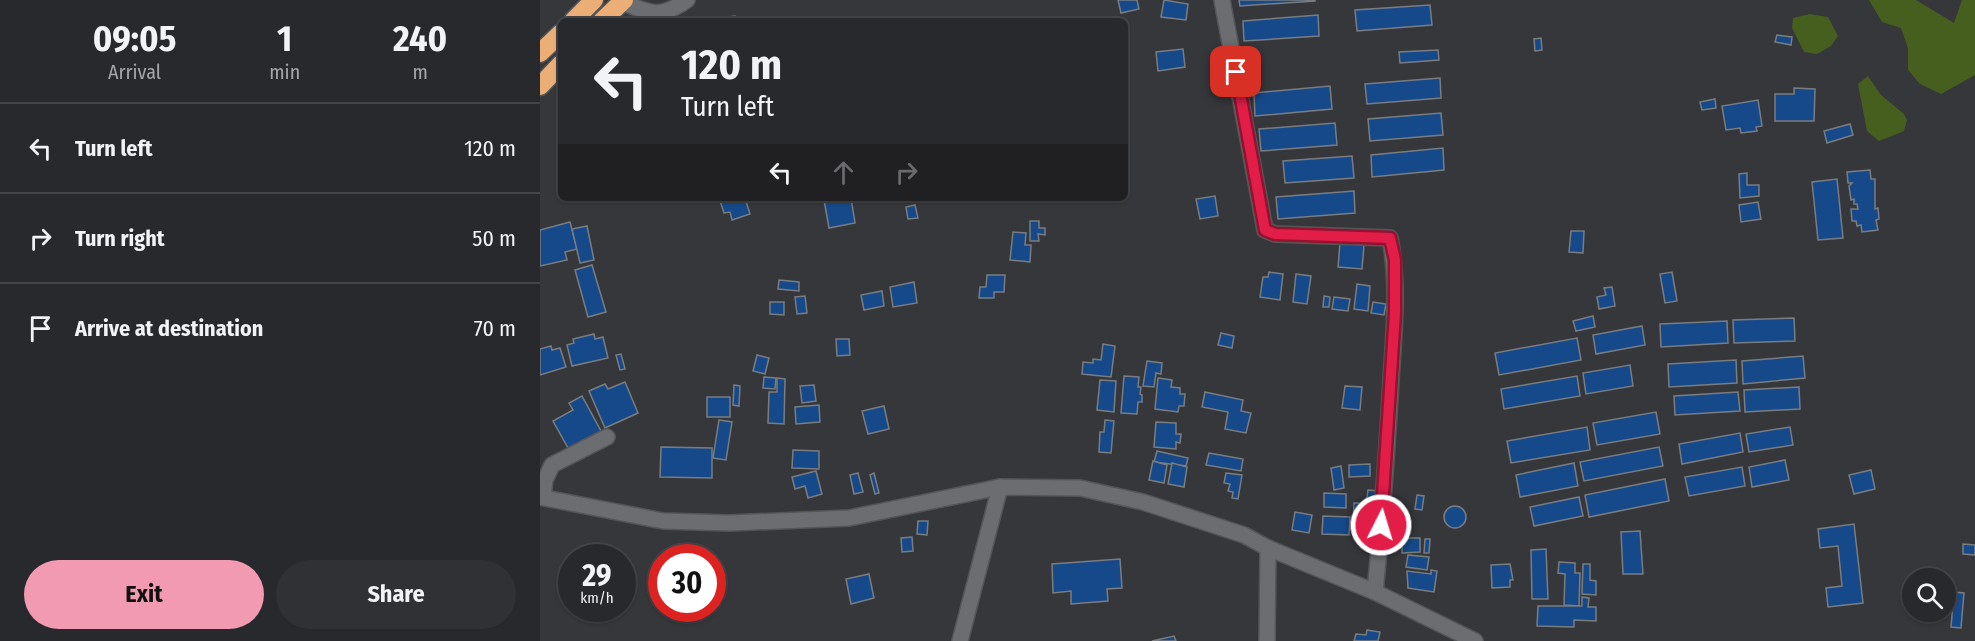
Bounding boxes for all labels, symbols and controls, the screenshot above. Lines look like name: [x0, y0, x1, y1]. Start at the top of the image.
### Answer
text: 09:05: [93, 17, 176, 61]
text: 1: [277, 17, 292, 61]
text: 240: [393, 17, 447, 61]
text: 120 m: [681, 40, 782, 90]
icon: left: [582, 42, 660, 120]
pin: [1210, 46, 1261, 97]
icon: arrive: [1219, 55, 1252, 88]
text: Arrival: [108, 60, 161, 84]
text: min: [269, 60, 300, 84]
text: m: [412, 60, 428, 84]
text: Turn left: [681, 91, 774, 123]
icon: left: [24, 132, 57, 165]
text: Turn left: [75, 135, 153, 162]
text: 120 m: [464, 135, 516, 162]
icon: left: [764, 156, 797, 189]
icon: ahead: [827, 156, 860, 189]
icon: right: [890, 156, 923, 189]
icon: right: [24, 222, 57, 255]
text: Turn right: [75, 225, 164, 252]
text: 50 m: [472, 225, 516, 252]
icon: arrive: [24, 312, 57, 345]
text: Arrive at destination: [75, 315, 263, 342]
text: 70 m: [474, 315, 516, 342]
position arrow: [1349, 493, 1413, 557]
speed limit sign: 30: [648, 544, 726, 622]
text: 29: [582, 558, 612, 594]
button: Exit: [24, 560, 264, 629]
button: Share: [276, 560, 516, 629]
map controls: [1902, 568, 1956, 622]
button: search: [1902, 568, 1956, 622]
text: km/h: [580, 589, 614, 607]

